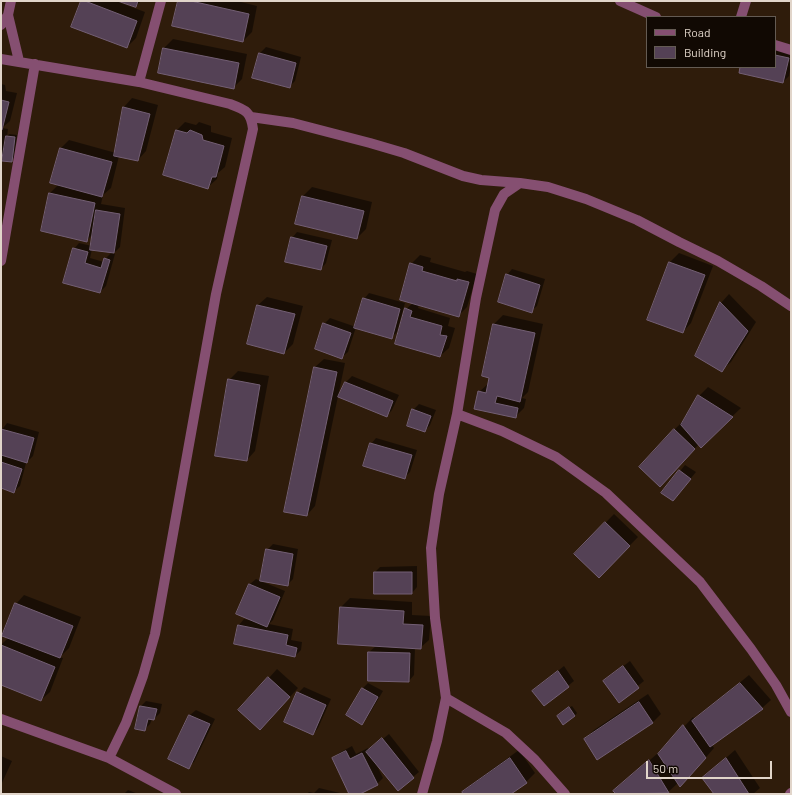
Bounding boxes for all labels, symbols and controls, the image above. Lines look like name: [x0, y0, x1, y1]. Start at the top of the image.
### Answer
legend: [646, 16, 776, 68]
text: Road: [684, 25, 711, 39]
text: Building: [684, 45, 726, 59]
scale bar: [648, 753, 774, 779]
text: 50 m: [653, 761, 678, 775]

